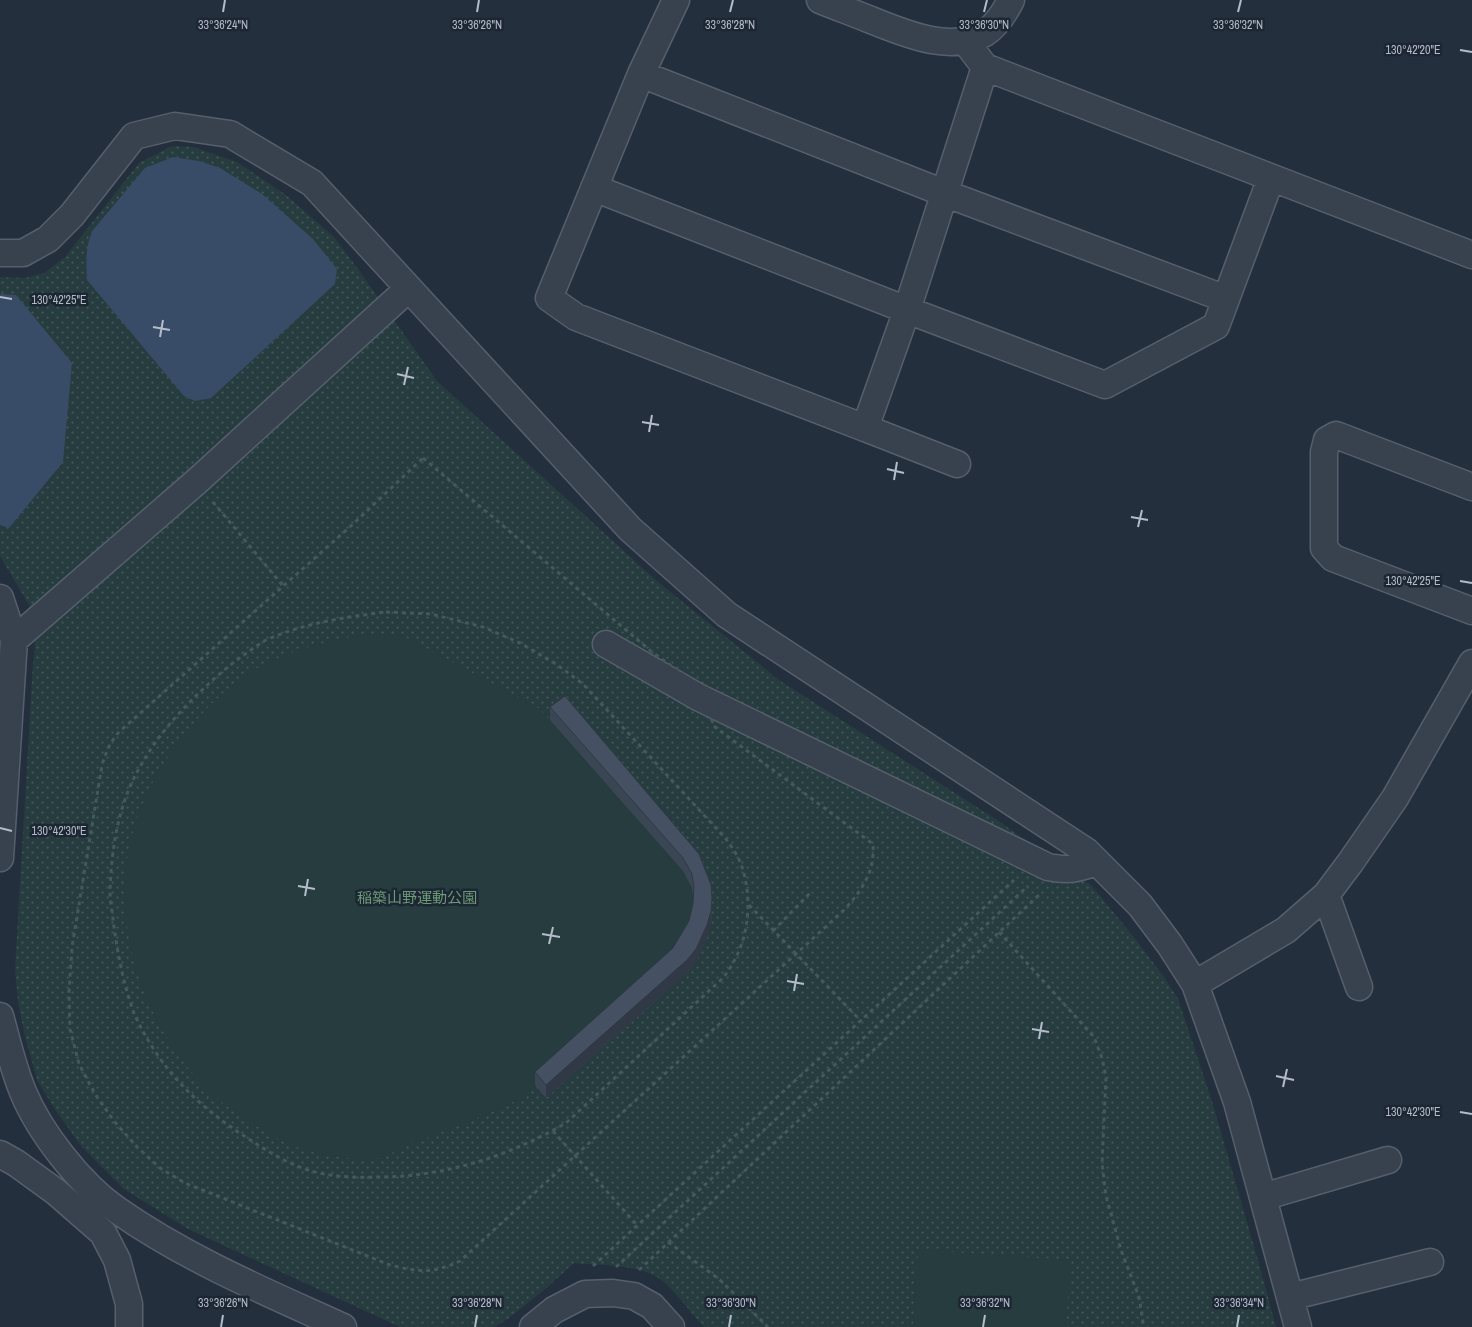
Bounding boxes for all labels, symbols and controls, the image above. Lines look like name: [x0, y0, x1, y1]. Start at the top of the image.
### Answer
text: 33°36'24"N: [198, 17, 248, 33]
text: 33°36'26"N: [452, 17, 502, 33]
text: 33°36'28"N: [705, 17, 755, 33]
text: 33°36'30"N: [959, 17, 1009, 33]
text: 33°36'32"N: [1213, 17, 1263, 33]
text: 130°42'20"E: [1385, 42, 1441, 58]
text: 130°42'25"E: [31, 292, 87, 308]
text: 130°42'25"E: [1385, 573, 1441, 589]
text: 130°42'30"E: [31, 823, 87, 839]
park label: 稲築山野運動公園: [357, 887, 477, 908]
text: 130°42'30"E: [1385, 1104, 1441, 1120]
text: 33°36'26"N: [198, 1295, 248, 1311]
text: 33°36'28"N: [452, 1295, 502, 1311]
text: 33°36'30"N: [706, 1295, 756, 1311]
text: 33°36'32"N: [960, 1295, 1010, 1311]
text: 33°36'34"N: [1214, 1295, 1264, 1311]

